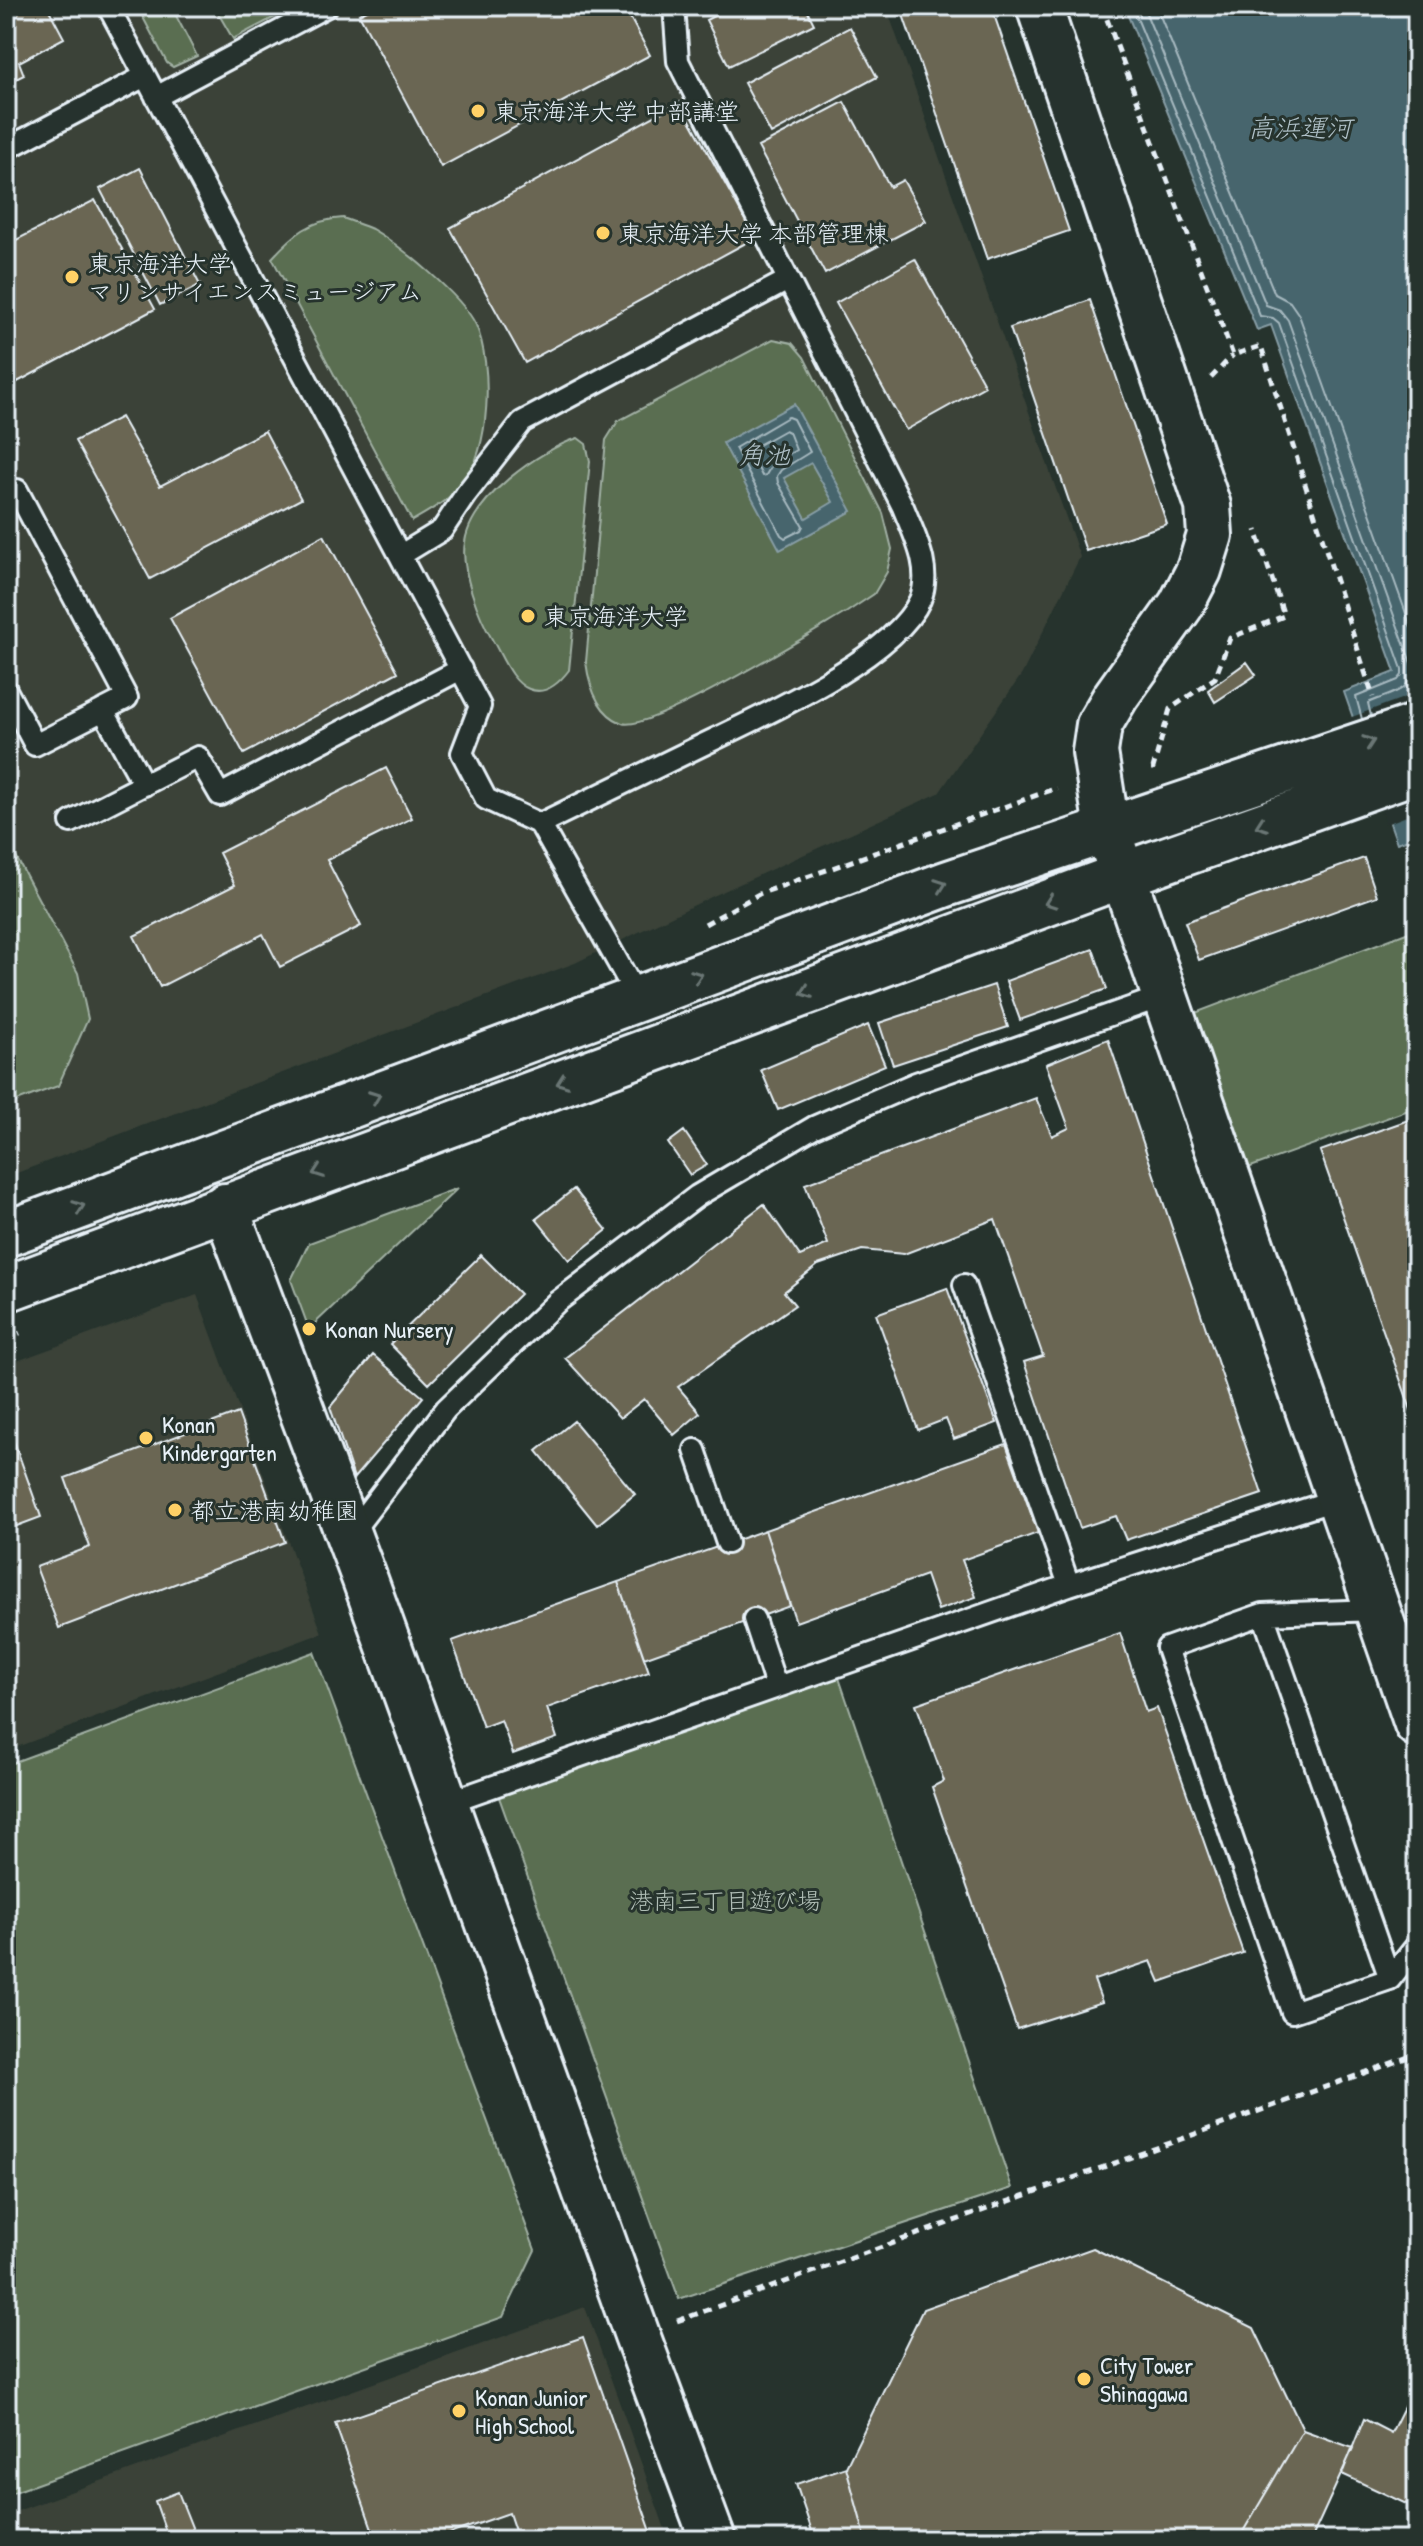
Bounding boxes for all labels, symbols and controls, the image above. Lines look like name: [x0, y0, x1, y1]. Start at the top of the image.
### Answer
place label: 東京海洋大学 中部講堂: [494, 95, 740, 127]
marker: 東京海洋大学 中部講堂: [469, 102, 487, 120]
water label: 高浜運河: [1248, 110, 1356, 145]
place label: 東京海洋大学 本部管理棟: [619, 217, 889, 249]
marker: 東京海洋大学 本部管理棟: [594, 224, 612, 242]
place label: 東京海洋大学 マリンサイエンスミュージアム: [88, 247, 422, 307]
marker: 東京海洋大学 マリンサイエンスミュージアム: [63, 268, 81, 286]
water label: 角池: [738, 437, 791, 472]
place label: 東京海洋大学: [544, 600, 688, 632]
marker: 東京海洋大学: [519, 607, 537, 625]
one-way arrow: [1361, 736, 1375, 752]
one-way arrow: [1255, 816, 1269, 832]
one-way arrow: [933, 879, 947, 895]
one-way arrow: [1044, 892, 1058, 909]
one-way arrow: [690, 969, 704, 986]
one-way arrow: [800, 982, 814, 999]
one-way arrow: [556, 1072, 570, 1089]
one-way arrow: [367, 1090, 381, 1107]
one-way arrow: [312, 1162, 326, 1179]
one-way arrow: [71, 1200, 85, 1217]
place label: Konan Nursery: [325, 1313, 454, 1345]
marker: Konan Nursery: [300, 1320, 318, 1338]
place label: Konan Kindergarten: [162, 1408, 277, 1468]
marker: Konan Kindergarten: [137, 1429, 155, 1447]
place label: 都立港南幼稚園: [191, 1494, 359, 1526]
marker: 都立港南幼稚園: [166, 1501, 184, 1519]
park label: 港南三丁目遊び場: [629, 1884, 821, 1916]
place label: City Tower Shinagawa: [1100, 2349, 1193, 2409]
marker: City Tower Shinagawa: [1075, 2370, 1093, 2388]
place label: Konan Junior High School: [475, 2381, 587, 2441]
marker: Konan Junior High School: [450, 2402, 468, 2420]

